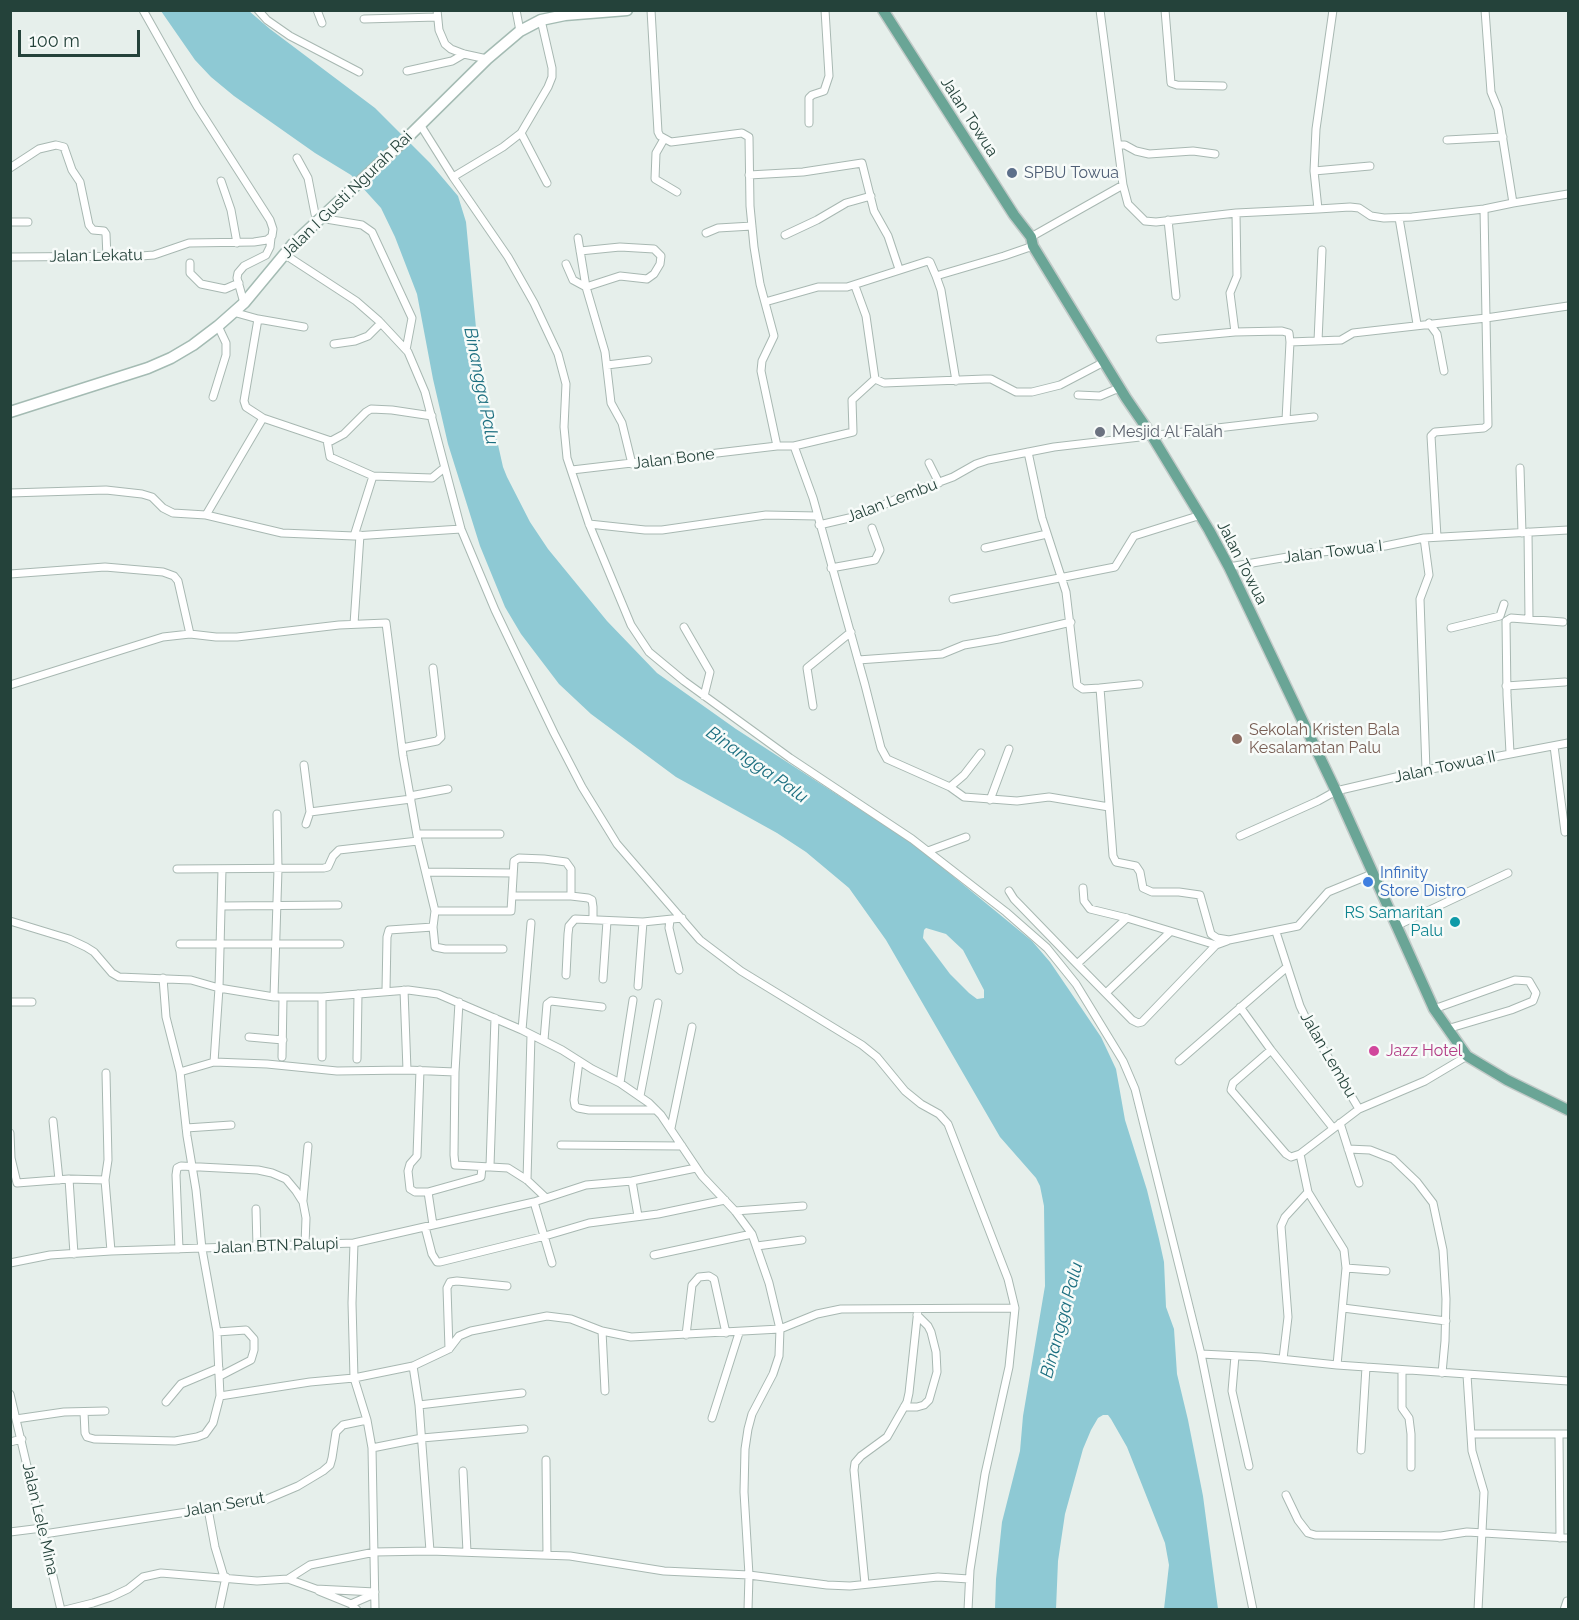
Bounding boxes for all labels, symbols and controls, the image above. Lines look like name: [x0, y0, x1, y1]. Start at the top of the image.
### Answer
scale bar: [21, 18, 142, 56]
text: 100 m: [29, 30, 80, 51]
street label: Jalan Towua: [936, 74, 1002, 160]
street label: Jalan I Gusti Ngurah Rai: [278, 128, 416, 262]
place label: SPBU Towua: [1024, 163, 1119, 183]
marker: SPBU Towua: [1005, 166, 1019, 180]
street label: Jalan Lekatu: [49, 246, 143, 266]
water label: Binangga Palu: [459, 325, 503, 447]
place label: Mesjid Al Falah: [1112, 422, 1223, 442]
marker: Mesjid Al Falah: [1093, 425, 1107, 439]
street label: Jalan Bone: [632, 444, 716, 474]
street label: Jalan Lembu: [844, 475, 940, 527]
street label: Jalan Towua: [1213, 518, 1271, 608]
street label: Jalan Towua I: [1283, 536, 1383, 568]
place label: Sekolah Kristen Bala Kesalamatan Palu: [1249, 720, 1400, 758]
water label: Binangga Palu: [702, 722, 812, 808]
marker: Sekolah Kristen Bala Kesalamatan Palu: [1230, 732, 1244, 746]
street label: Jalan Towua II: [1393, 747, 1497, 787]
place label: Infinity Store Distro: [1380, 863, 1466, 901]
marker: Infinity Store Distro: [1361, 875, 1375, 889]
place label: RS Samaritan Palu: [1344, 903, 1443, 941]
marker: RS Samaritan Palu: [1448, 915, 1462, 929]
street label: Jalan Lembu: [1296, 1009, 1360, 1101]
place label: Jazz Hotel: [1386, 1041, 1462, 1061]
marker: Jazz Hotel: [1367, 1044, 1381, 1058]
street label: Jalan BTN Palupi: [213, 1234, 339, 1258]
water label: Binangga Palu: [1036, 1260, 1088, 1380]
street label: Jalan Lele Mina: [18, 1461, 62, 1577]
street label: Jalan Serut: [182, 1488, 266, 1522]

